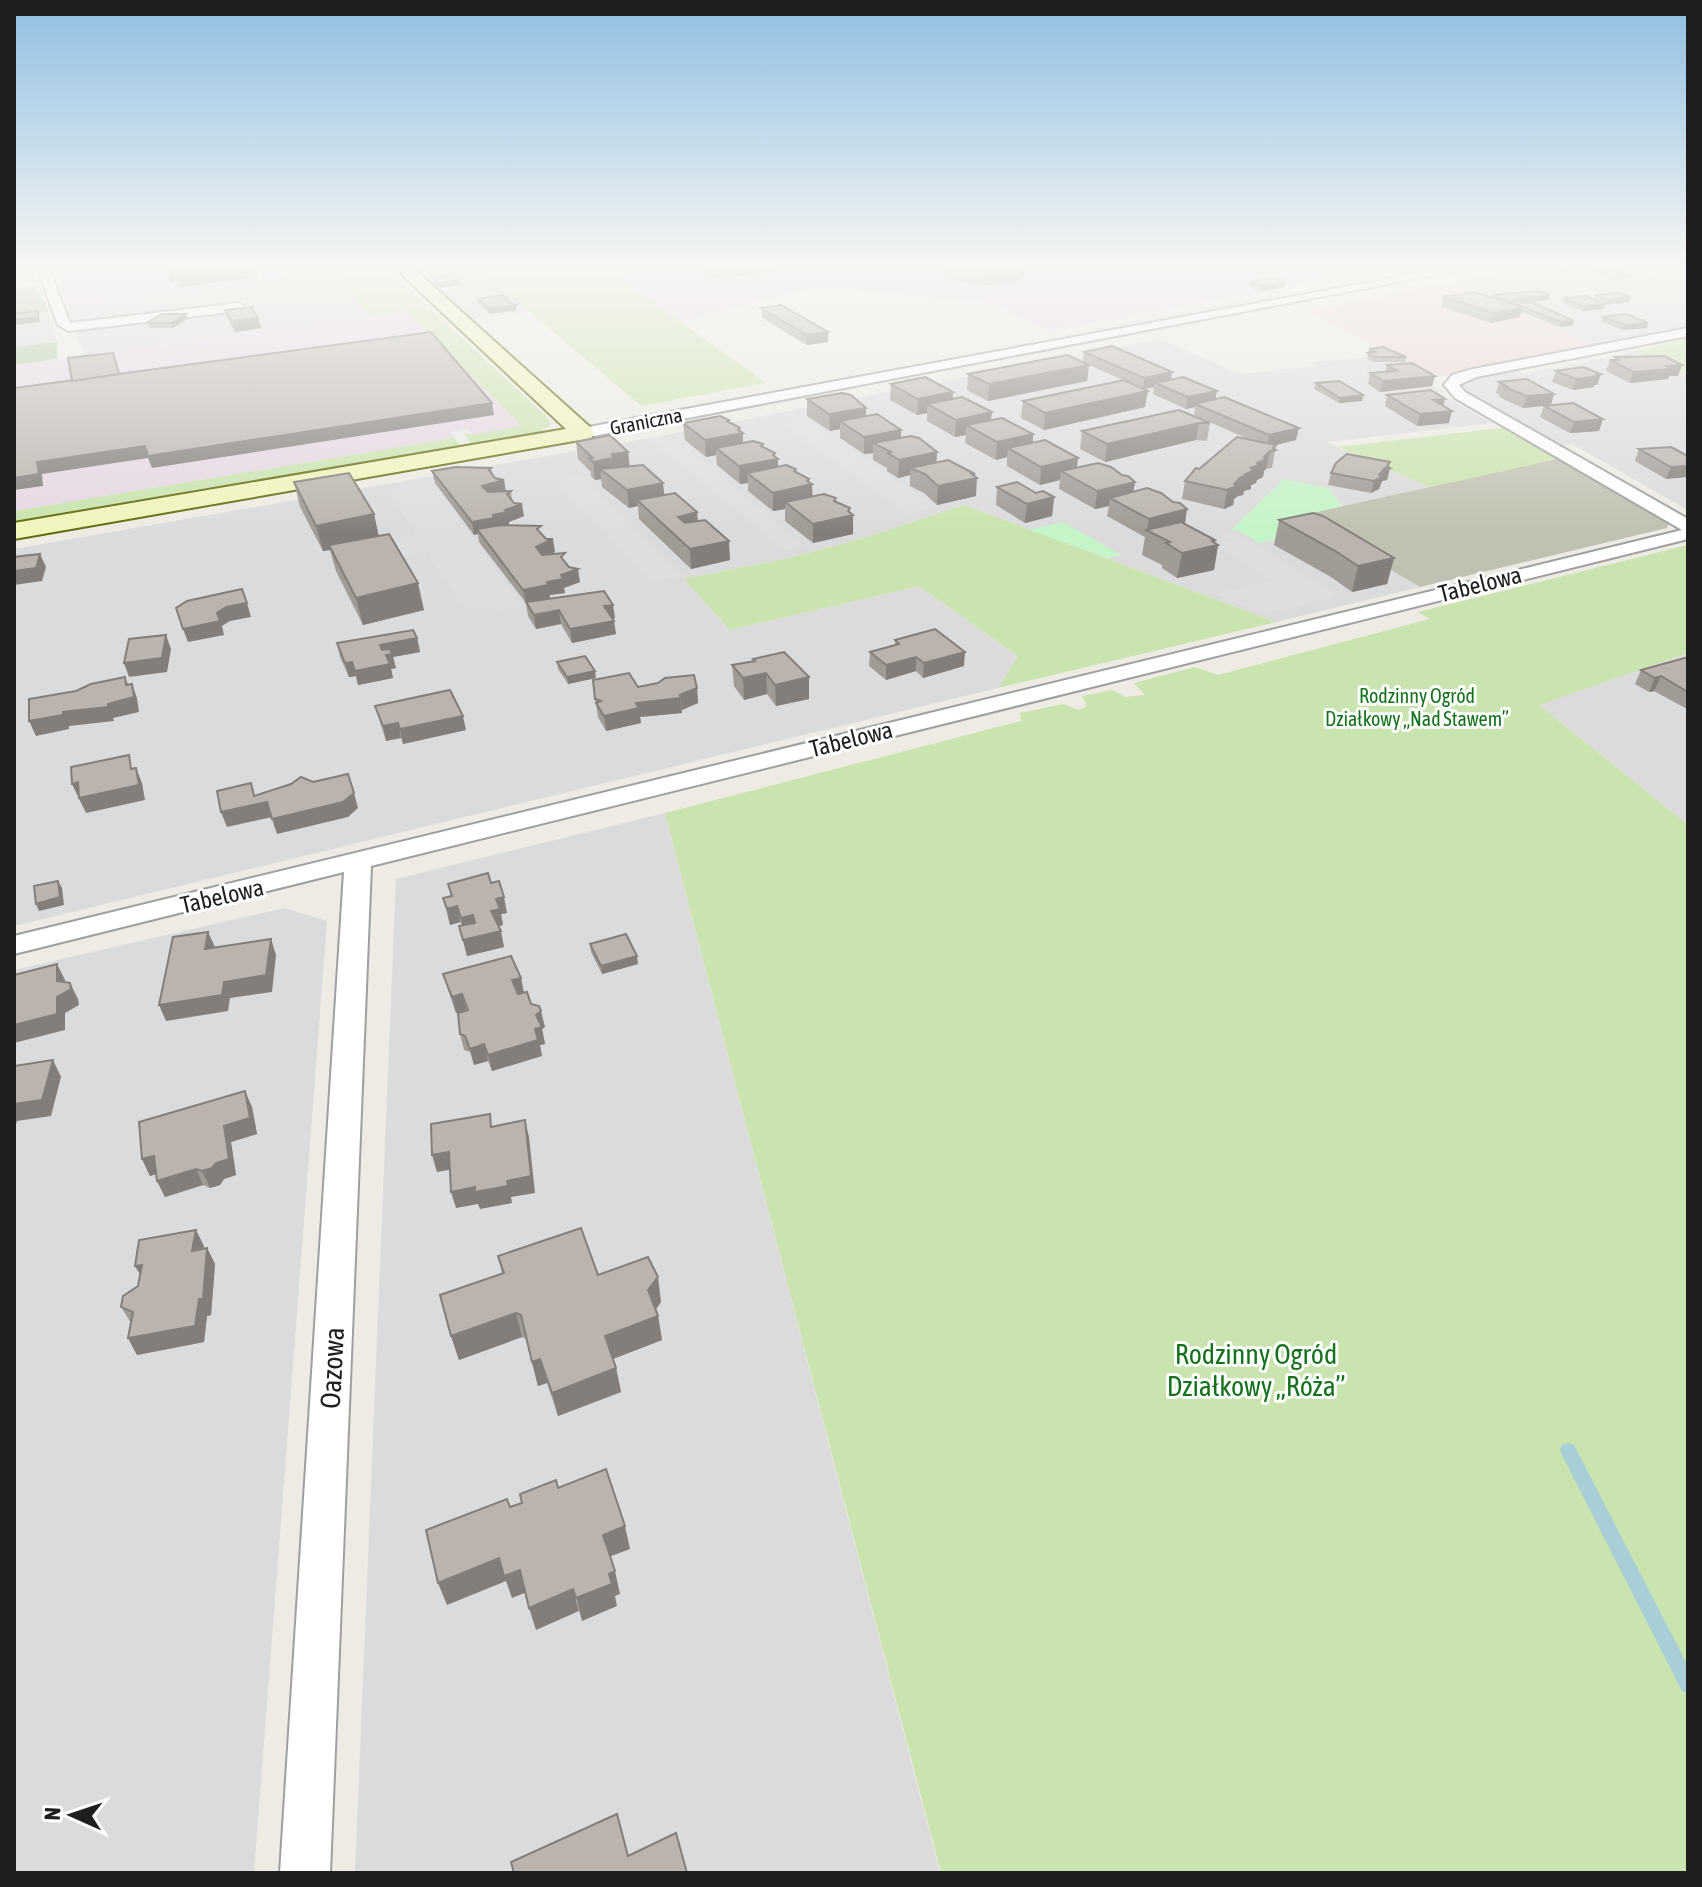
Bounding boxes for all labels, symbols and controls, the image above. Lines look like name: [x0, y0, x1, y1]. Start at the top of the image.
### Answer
street label: Graniczna: [608, 403, 684, 439]
street label: Tabelowa: [1436, 561, 1524, 607]
park label: Rodzinny Ogród Działkowy „Nad Stawem”: [1325, 684, 1509, 730]
street label: Tabelowa: [807, 716, 895, 762]
street label: Tabelowa: [178, 873, 266, 919]
street label: Oazowa: [314, 1326, 350, 1410]
park label: Rodzinny Ogród Działkowy „Róża”: [1167, 1338, 1345, 1402]
north arrow: [32, 1775, 112, 1855]
text: N: [39, 1807, 65, 1821]

